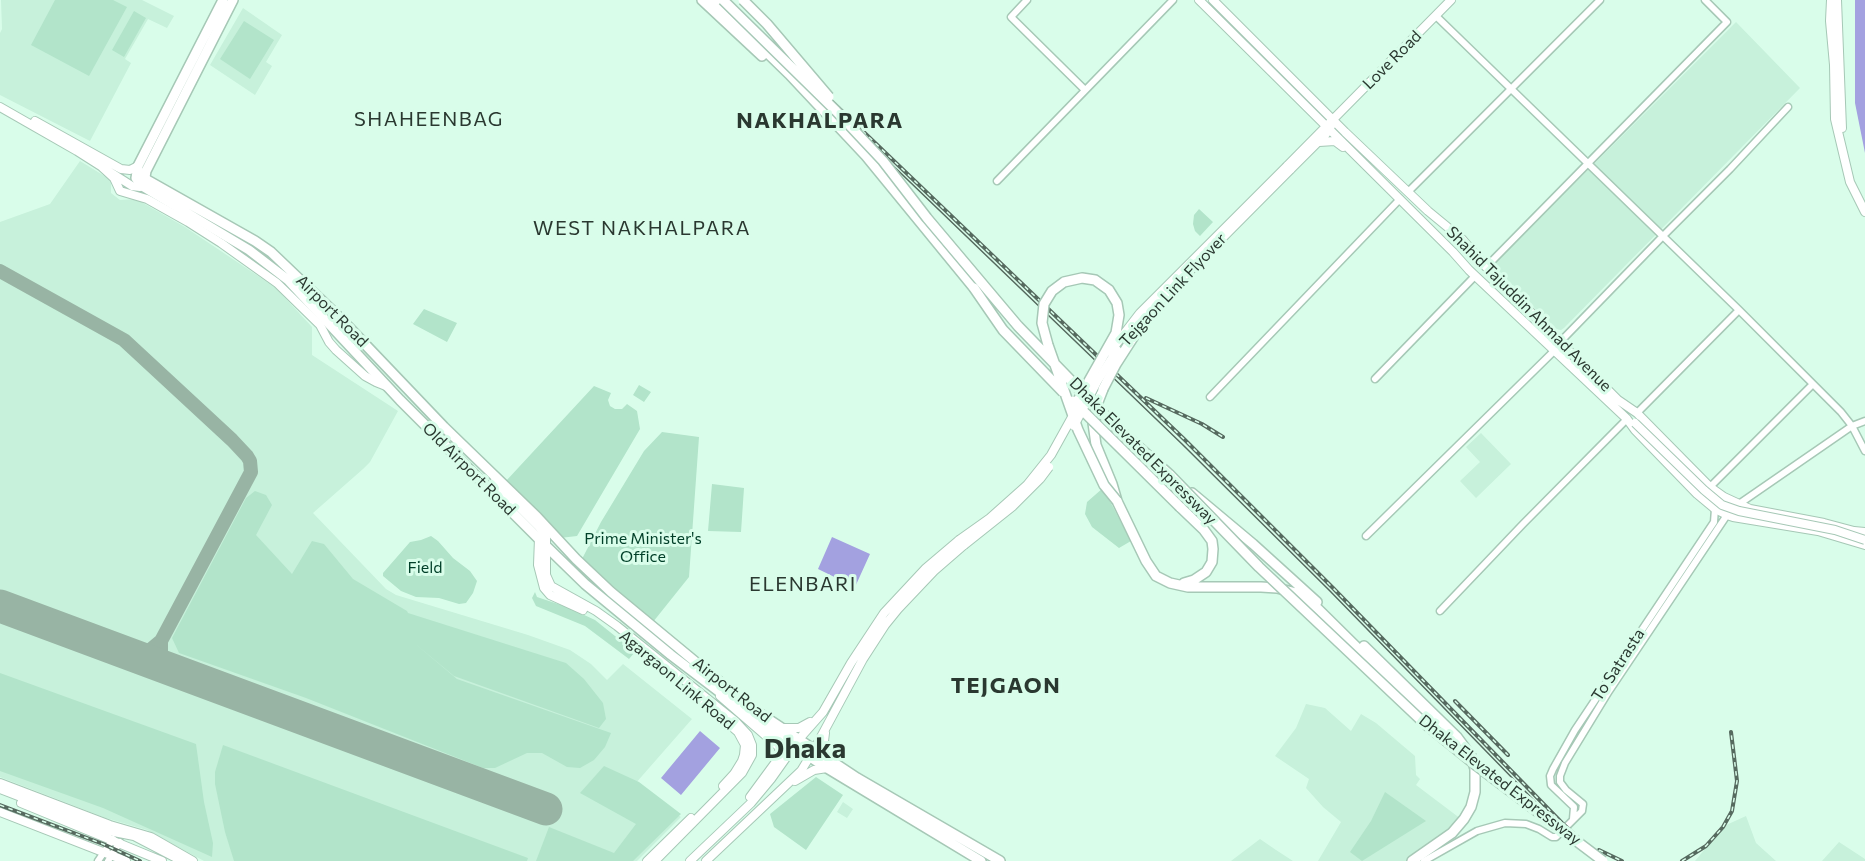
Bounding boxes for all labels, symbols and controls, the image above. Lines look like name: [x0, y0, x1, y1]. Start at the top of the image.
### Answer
street label: Love Road: [1359, 27, 1425, 93]
district label: SHAHEENBAG: [354, 107, 504, 131]
district label: NAKHALPARA: [736, 108, 904, 134]
district label: WEST NAKHALPARA: [533, 216, 751, 240]
street label: Shahid Tajuddin Ahmad Avenue: [1442, 222, 1616, 396]
street label: Tejgaon Link Flyover: [1116, 229, 1230, 351]
street label: Airport Road: [292, 271, 372, 351]
street label: Dhaka Elevated Expressway: [1065, 373, 1221, 529]
street label: Old Airport Road: [419, 419, 519, 519]
park label: Prime Minister's Office: [584, 529, 702, 567]
park label: Field: [407, 558, 443, 578]
district label: ELENBARI: [749, 572, 857, 596]
street label: To Satrasta: [1587, 625, 1649, 705]
street label: Agargaon Link Road: [616, 626, 738, 734]
street label: Airport Road: [689, 654, 775, 726]
district label: TEJGAON: [951, 673, 1061, 699]
street label: Dhaka Elevated Expressway: [1415, 711, 1585, 849]
district label: Dhaka: [764, 732, 846, 766]

